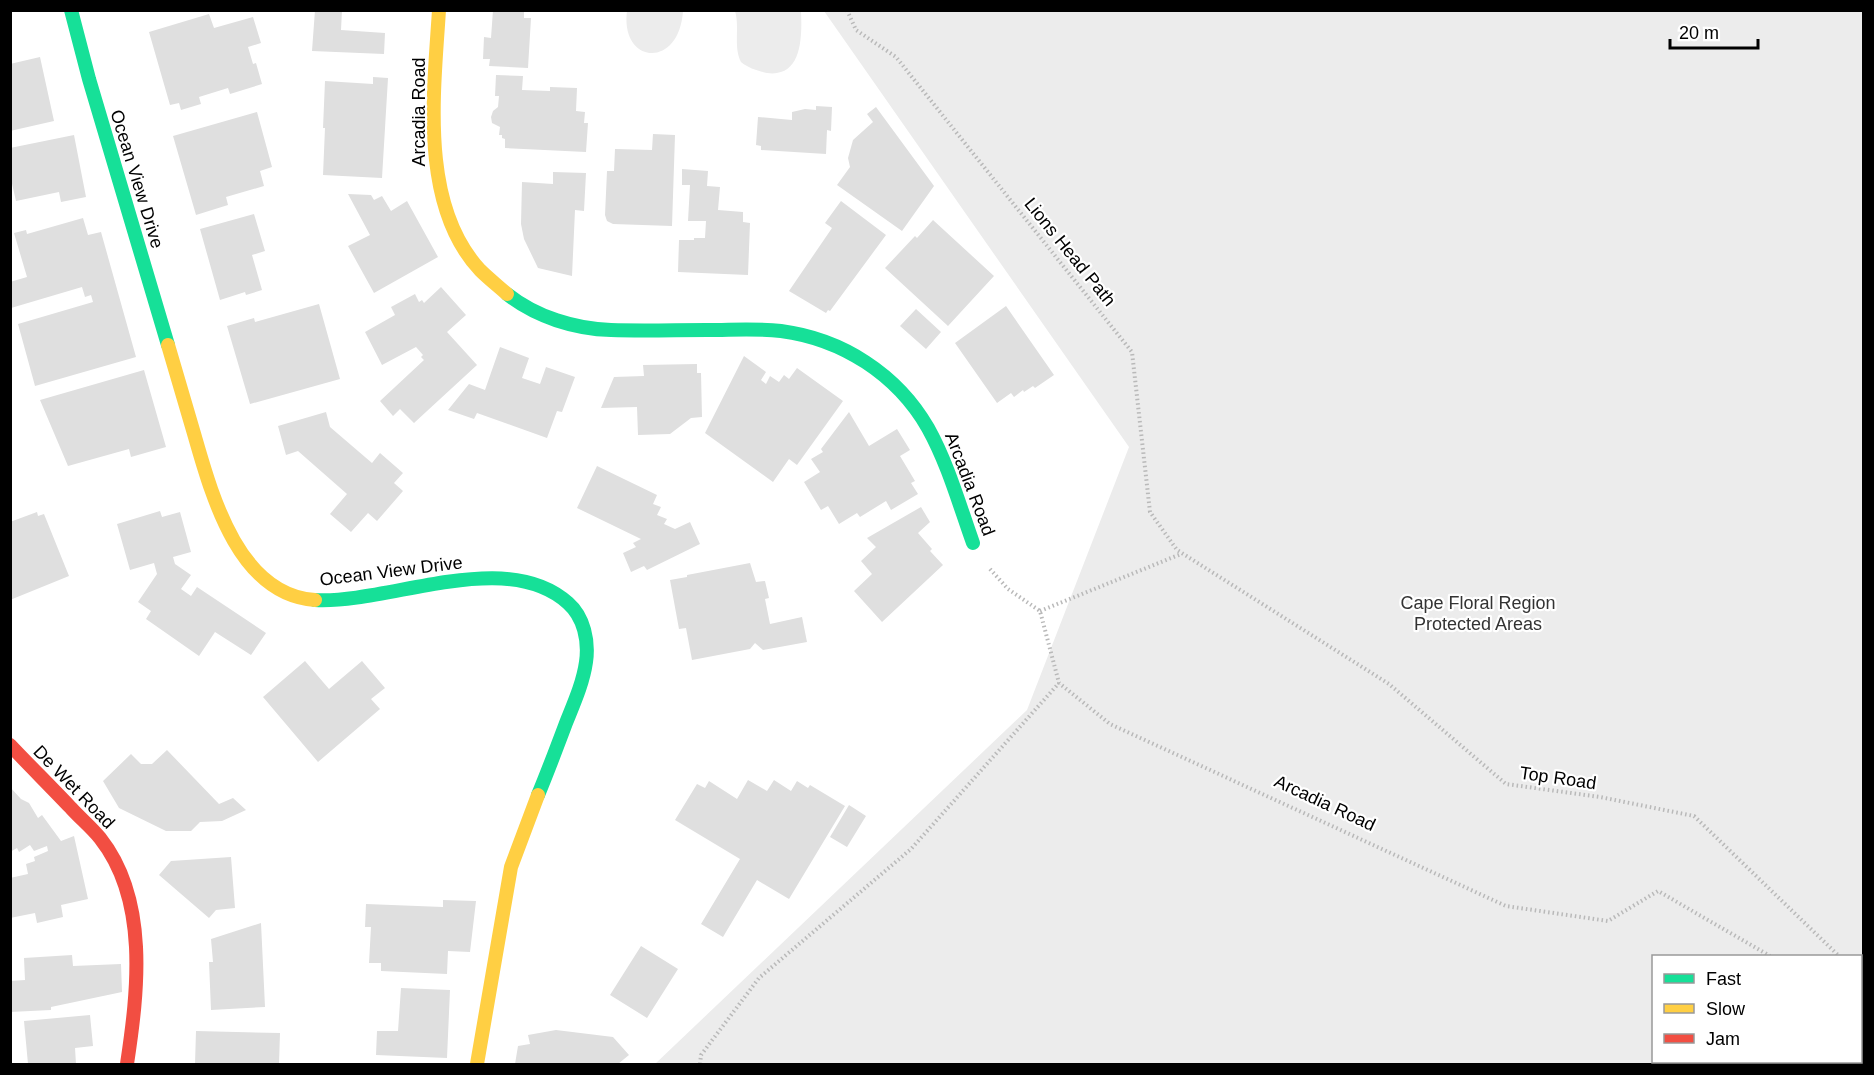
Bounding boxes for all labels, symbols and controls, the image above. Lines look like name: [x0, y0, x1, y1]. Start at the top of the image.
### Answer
scale bar: [1670, 12, 1758, 50]
text: 20 m: [1679, 23, 1719, 43]
street label: Arcadia Road: [409, 57, 429, 167]
street label: Ocean View Drive: [106, 107, 168, 251]
street label: Lions Head Path: [1020, 194, 1120, 310]
street label: Arcadia Road: [941, 429, 999, 539]
street label: Ocean View Drive: [318, 552, 464, 590]
park label: Cape Floral Region Protected Areas: [1400, 593, 1556, 634]
street label: De Wet Road: [29, 741, 119, 833]
street label: Top Road: [1518, 763, 1598, 793]
street label: Arcadia Road: [1271, 771, 1379, 835]
legend: [1652, 955, 1862, 1063]
text: Fast: [1706, 969, 1741, 989]
text: Slow: [1706, 999, 1746, 1019]
text: Jam: [1706, 1029, 1740, 1049]

